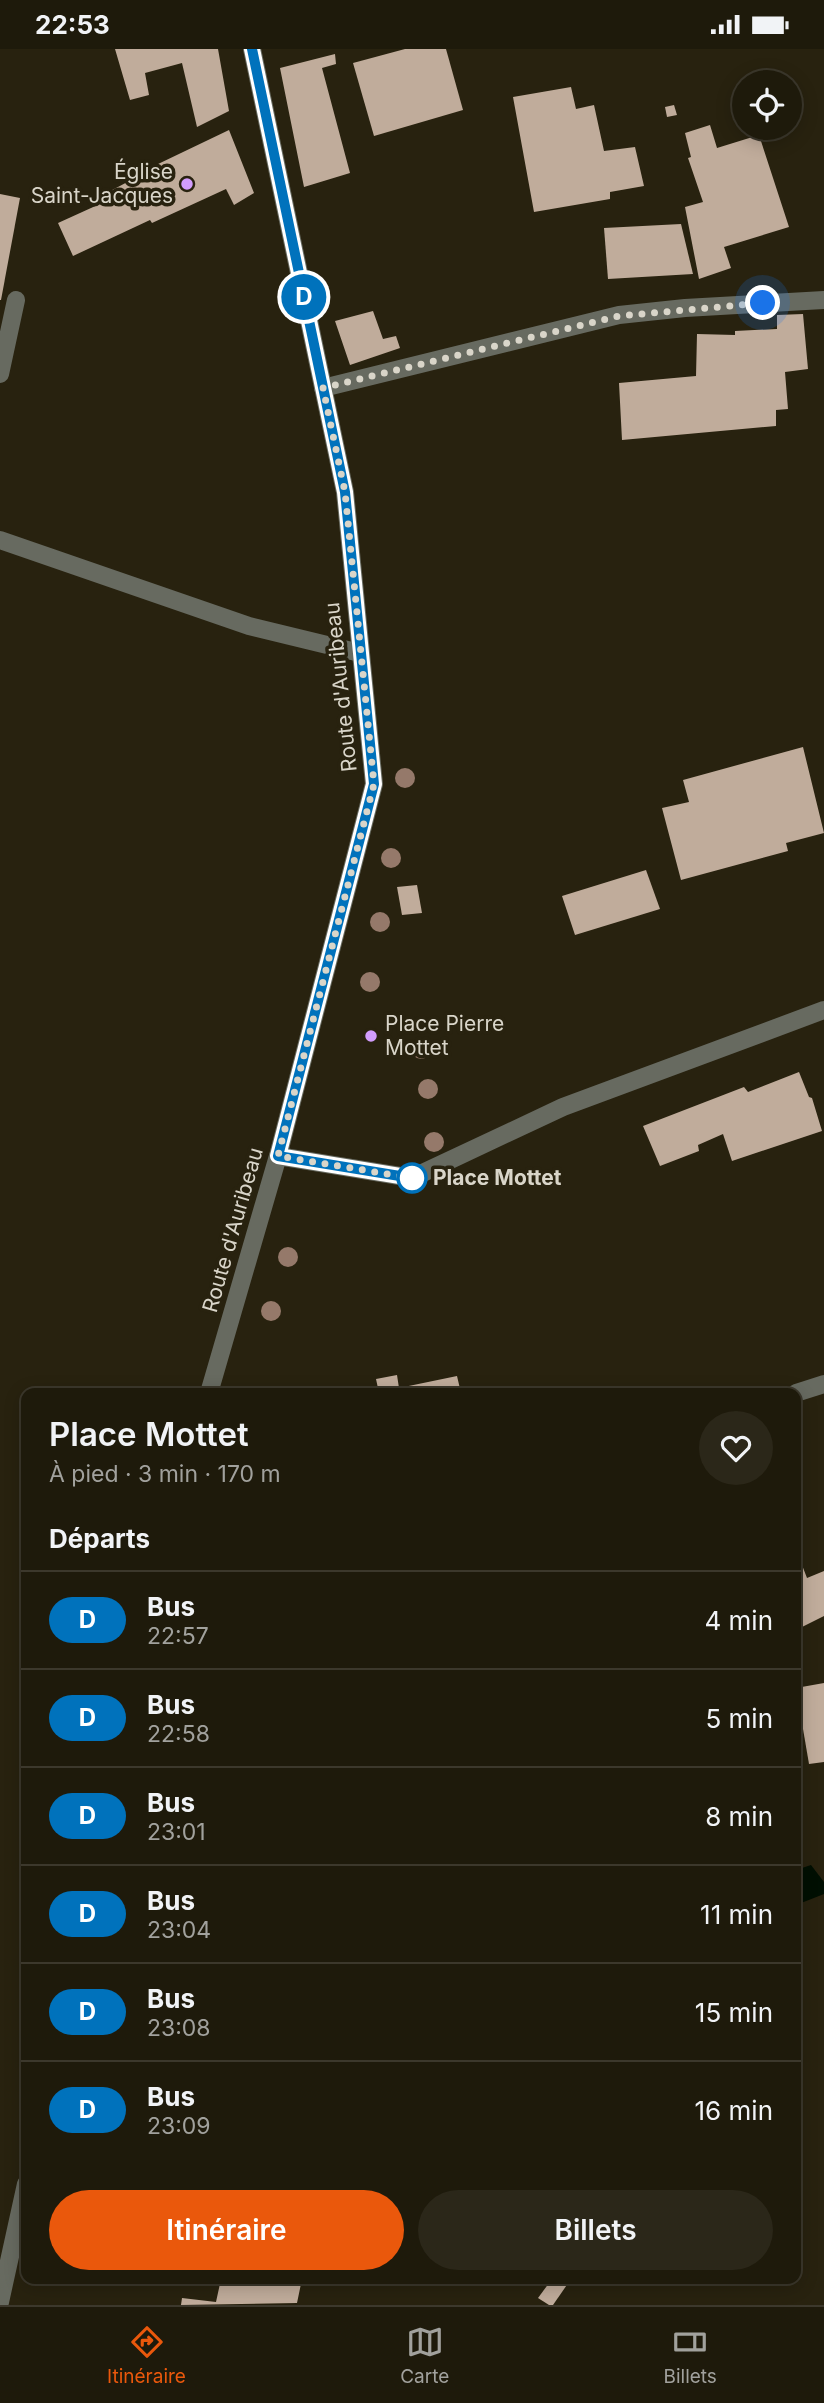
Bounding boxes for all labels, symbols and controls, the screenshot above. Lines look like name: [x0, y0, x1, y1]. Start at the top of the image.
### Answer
text: 22:53: [35, 9, 110, 40]
map controls: [732, 70, 802, 140]
button: locate: [732, 70, 802, 140]
place label: Église Saint-Jacques: [31, 158, 173, 208]
marker: Église Saint-Jacques: [179, 176, 195, 192]
line badge: D: [281, 274, 327, 320]
text: D: [295, 282, 313, 311]
your location: [745, 285, 780, 320]
street label: Route d'Auribeau: [319, 601, 362, 773]
place label: Place Pierre Mottet: [385, 1011, 504, 1060]
marker: Place Pierre Mottet: [363, 1028, 379, 1044]
street label: Route d'Auribeau: [197, 1145, 268, 1315]
marker: Place Mottet: [397, 1163, 427, 1193]
place label: Place Mottet: [433, 1165, 562, 1190]
button: heart: [699, 1411, 773, 1485]
text: Place Mottet: [49, 1414, 249, 1454]
text: À pied · 3 min · 170 m: [49, 1460, 281, 1488]
text: Départs: [49, 1523, 150, 1554]
text: Bus: [147, 1591, 195, 1622]
text: D: [79, 1605, 96, 1634]
text: 4 min: [704, 1605, 773, 1636]
text: 22:57: [147, 1622, 209, 1650]
text: Bus: [147, 1689, 195, 1720]
text: D: [79, 1703, 96, 1732]
text: 5 min: [705, 1703, 773, 1734]
text: 22:58: [147, 1720, 210, 1748]
text: Bus: [147, 1787, 195, 1818]
text: D: [79, 1801, 96, 1830]
text: 8 min: [705, 1801, 773, 1832]
text: 23:01: [147, 1818, 206, 1846]
text: Bus: [147, 1885, 195, 1916]
text: D: [79, 1899, 96, 1928]
text: 11 min: [700, 1899, 773, 1930]
text: 23:04: [147, 1916, 211, 1944]
text: Bus: [147, 1983, 195, 2014]
text: D: [79, 1997, 96, 2026]
text: 15 min: [695, 1997, 773, 2028]
text: 23:08: [147, 2014, 211, 2042]
text: Bus: [147, 2081, 195, 2112]
text: D: [79, 2095, 96, 2124]
text: 16 min: [695, 2095, 773, 2126]
text: 23:09: [147, 2112, 211, 2140]
button: Itinéraire: [49, 2190, 404, 2270]
button: Billets: [418, 2190, 773, 2270]
tab: Itinéraire: [107, 2323, 186, 2388]
tab: Carte: [400, 2323, 449, 2388]
tab: Billets: [664, 2323, 717, 2388]

